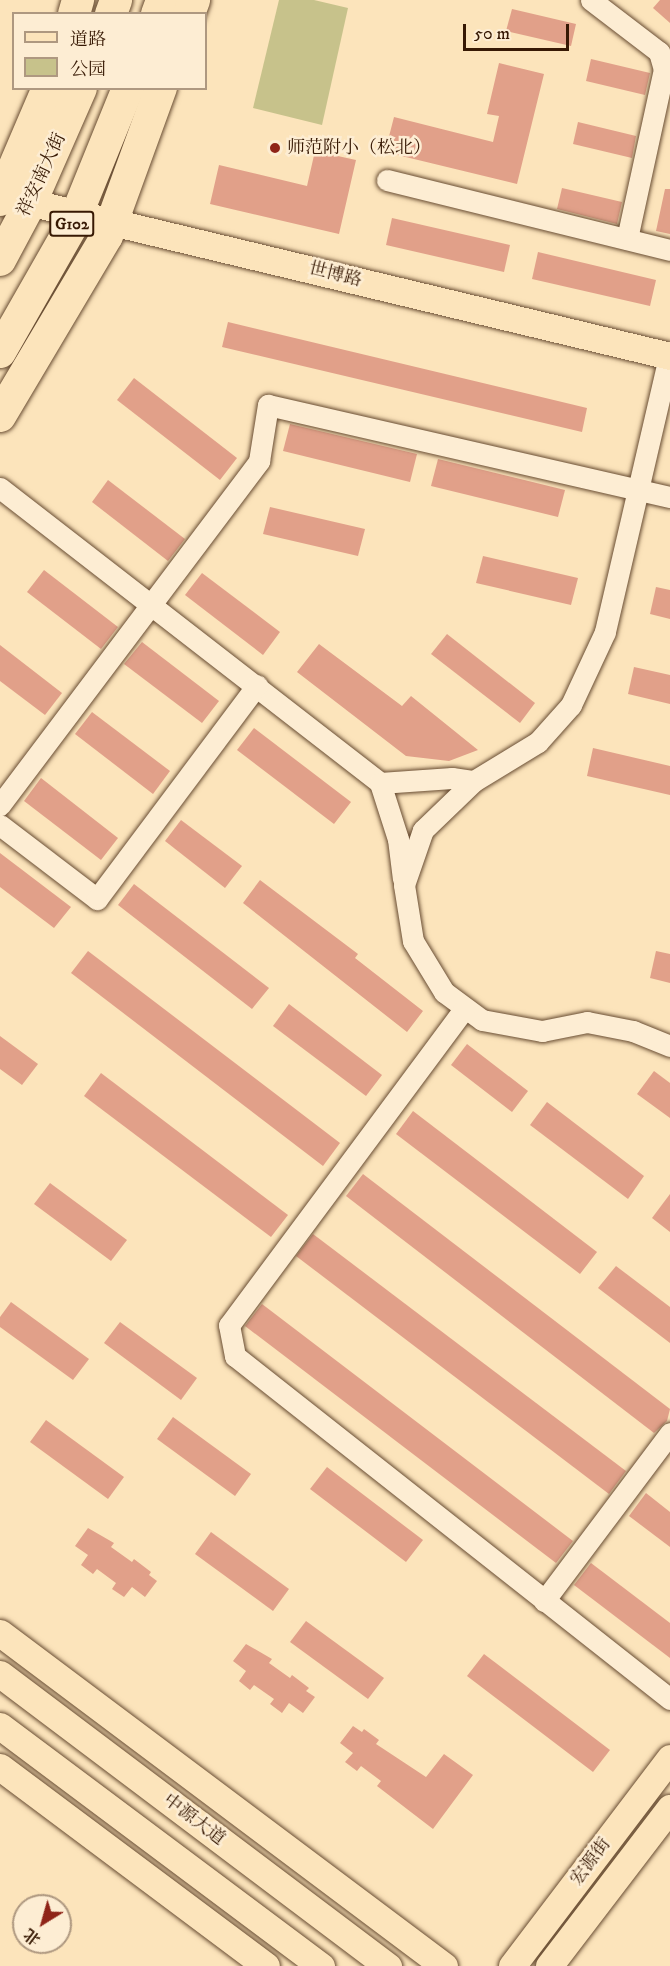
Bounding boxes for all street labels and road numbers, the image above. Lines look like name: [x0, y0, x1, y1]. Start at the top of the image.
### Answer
street label: 祥安南大街: [13, 130, 71, 220]
road number: G102: [48, 211, 96, 237]
street label: 世博路: [306, 258, 364, 292]
street label: 中源大道: [159, 1790, 229, 1850]
street label: 宏源街: [566, 1834, 616, 1890]

